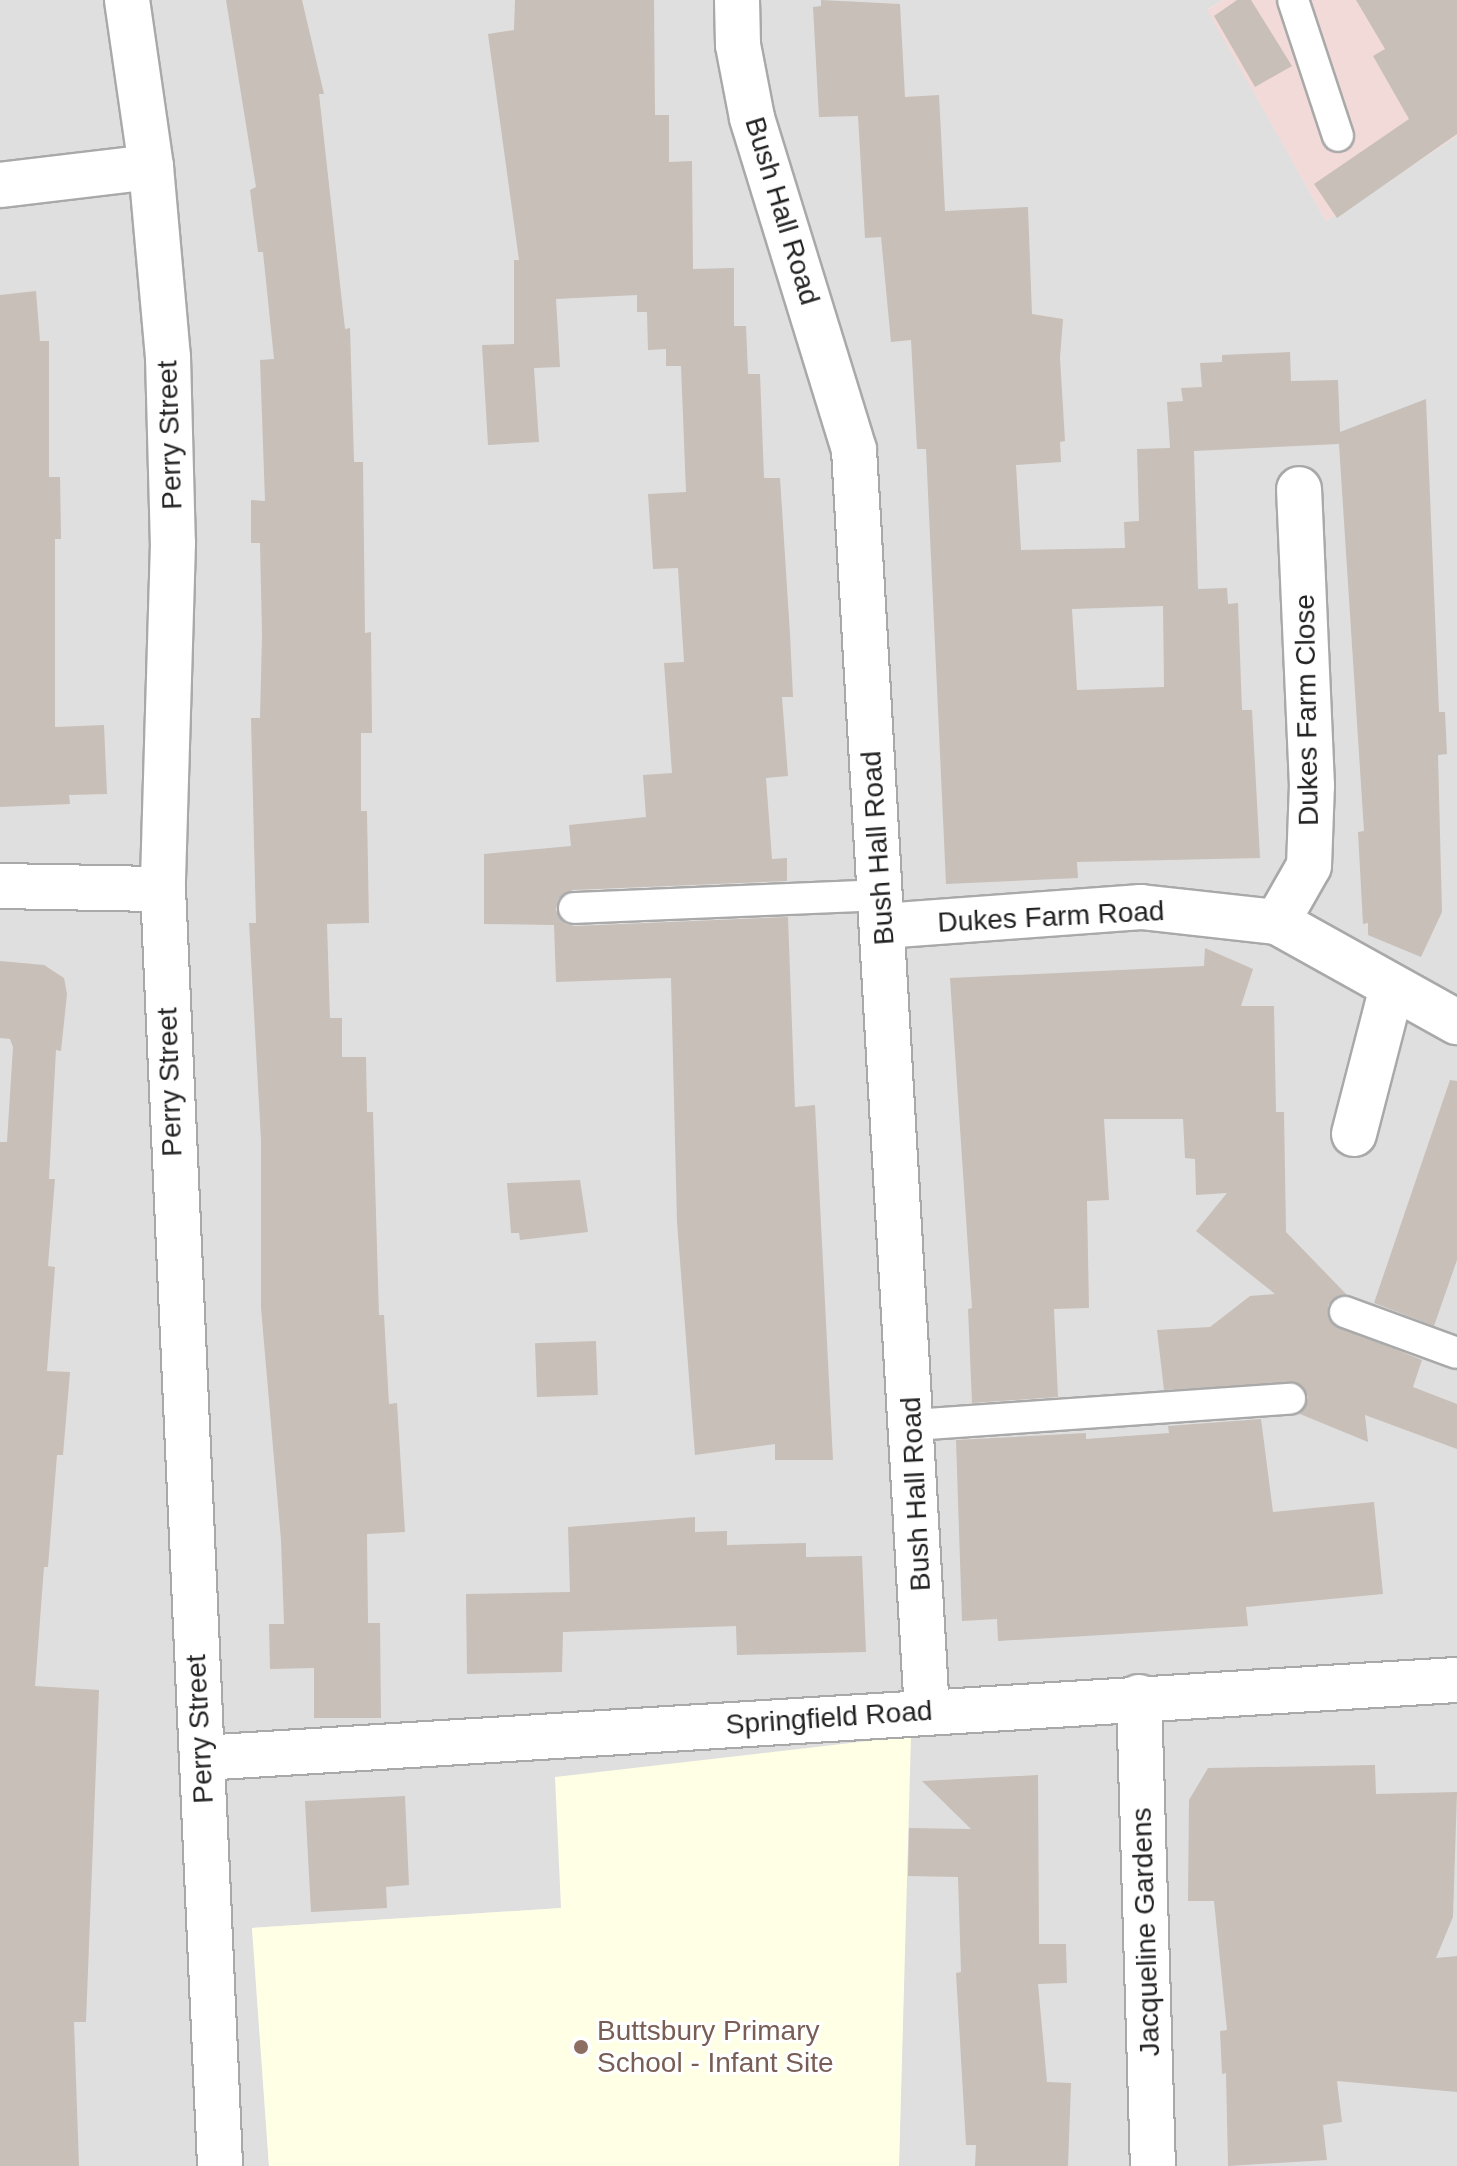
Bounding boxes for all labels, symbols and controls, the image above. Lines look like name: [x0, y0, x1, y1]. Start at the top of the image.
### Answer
street label: Bush Hall Road: [737, 113, 827, 309]
street label: Perry Street: [151, 360, 189, 510]
street label: Dukes Farm Close: [1288, 594, 1326, 826]
street label: Bush Hall Road: [854, 750, 902, 946]
street label: Dukes Farm Road: [937, 894, 1165, 940]
street label: Perry Street: [151, 1007, 189, 1157]
street label: Bush Hall Road: [894, 1396, 938, 1592]
street label: Perry Street: [179, 1654, 221, 1804]
street label: Springfield Road: [725, 1694, 933, 1742]
street label: Jacqueline Gardens: [1125, 1807, 1167, 2057]
place label: Buttsbury Primary School - Infant Site: [597, 2014, 834, 2080]
marker: Buttsbury Primary School - Infant Site: [572, 2038, 590, 2056]

